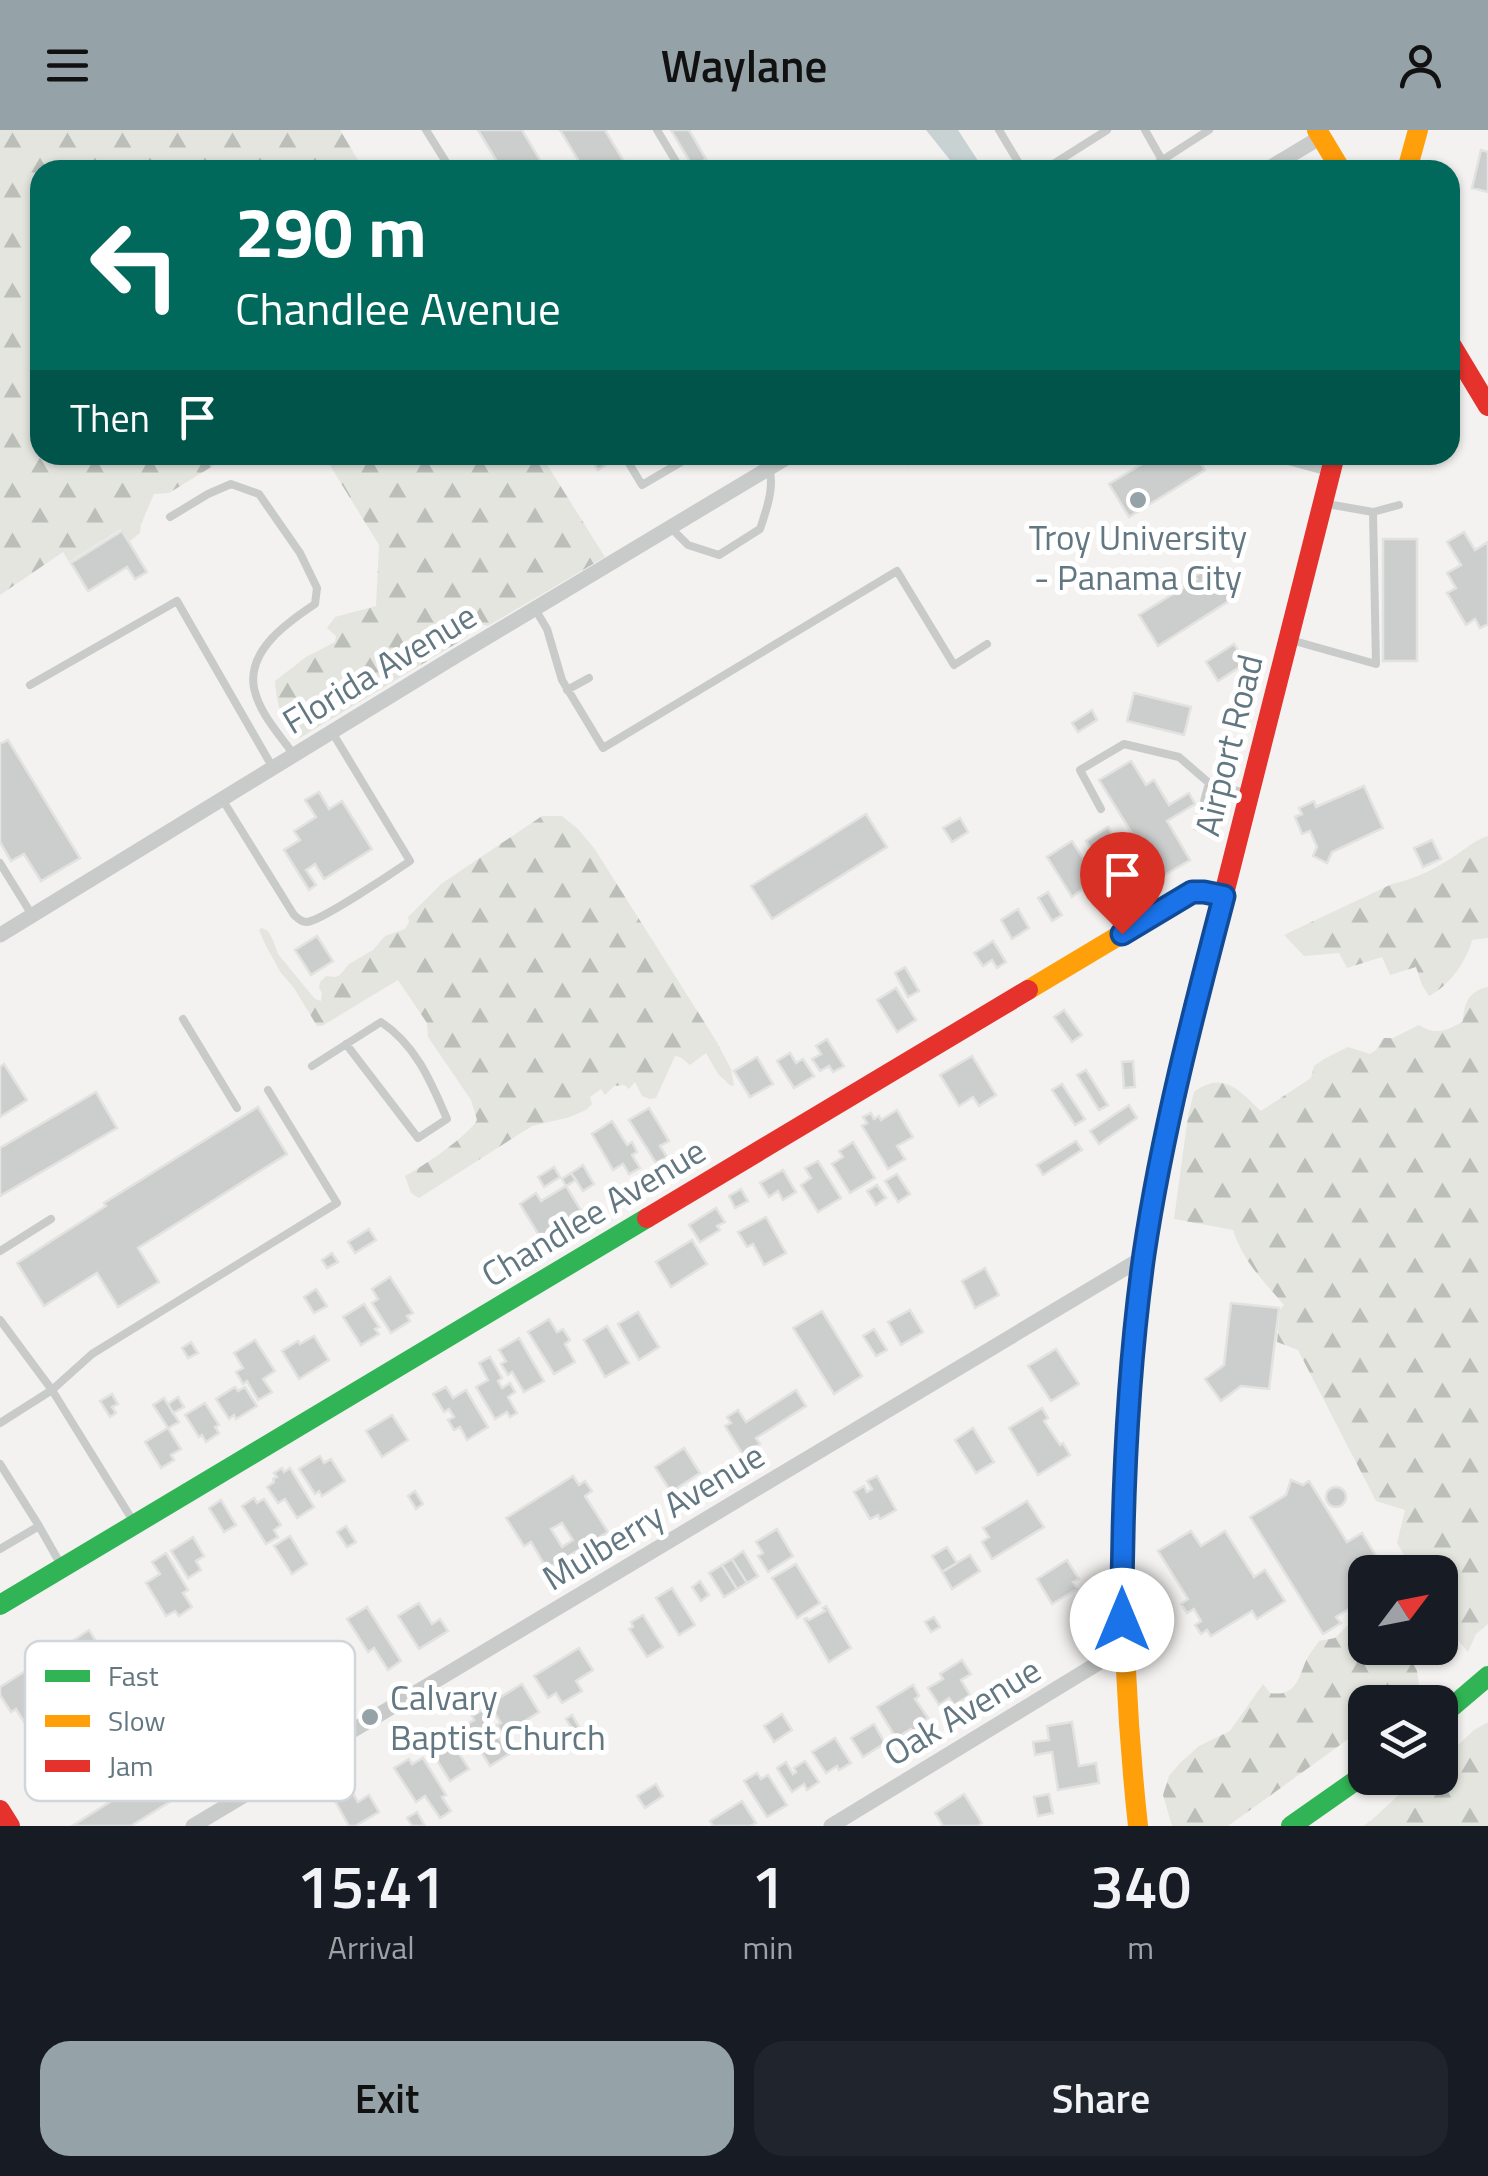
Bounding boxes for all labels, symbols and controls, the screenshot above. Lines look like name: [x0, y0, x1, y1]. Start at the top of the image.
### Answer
text: Waylane: [661, 31, 827, 99]
icon: menu: [40, 38, 95, 93]
icon: person: [1393, 38, 1448, 93]
text: 290 m: [235, 178, 427, 284]
icon: left: [70, 200, 200, 330]
text: Chandlee Avenue: [235, 274, 561, 342]
text: Then: [70, 389, 150, 447]
icon: arrive: [170, 390, 225, 445]
marker: Troy University - Panama City: [1127, 489, 1149, 511]
place label: Troy University - Panama City: [1029, 510, 1247, 604]
street label: Florida Avenue: [272, 589, 486, 747]
street label: Airport Road: [1179, 649, 1277, 841]
pin: [1080, 832, 1165, 935]
icon: arrive: [1095, 847, 1150, 902]
street label: Chandlee Avenue: [471, 1124, 715, 1300]
street label: Mulberry Avenue: [532, 1428, 774, 1604]
north arrow: [1348, 1555, 1458, 1665]
map controls: [1348, 1555, 1458, 1795]
position arrow: [1070, 1568, 1174, 1672]
legend: [25, 1641, 355, 1801]
street label: Oak Avenue: [873, 1643, 1051, 1779]
text: Fast: [108, 1654, 159, 1697]
place label: Calvary Baptist Church: [390, 1670, 606, 1764]
button: layers: [1348, 1685, 1458, 1795]
text: Slow: [108, 1699, 166, 1742]
marker: Calvary Baptist Church: [359, 1706, 381, 1728]
text: Jam: [108, 1744, 154, 1787]
text: 15:41: [297, 1840, 446, 1931]
text: 1: [751, 1840, 785, 1931]
text: 340: [1090, 1840, 1191, 1931]
text: Arrival: [328, 1923, 415, 1971]
text: min: [742, 1923, 793, 1971]
text: m: [1127, 1923, 1154, 1971]
button: Exit: [40, 2041, 734, 2156]
button: Share: [754, 2041, 1448, 2156]

